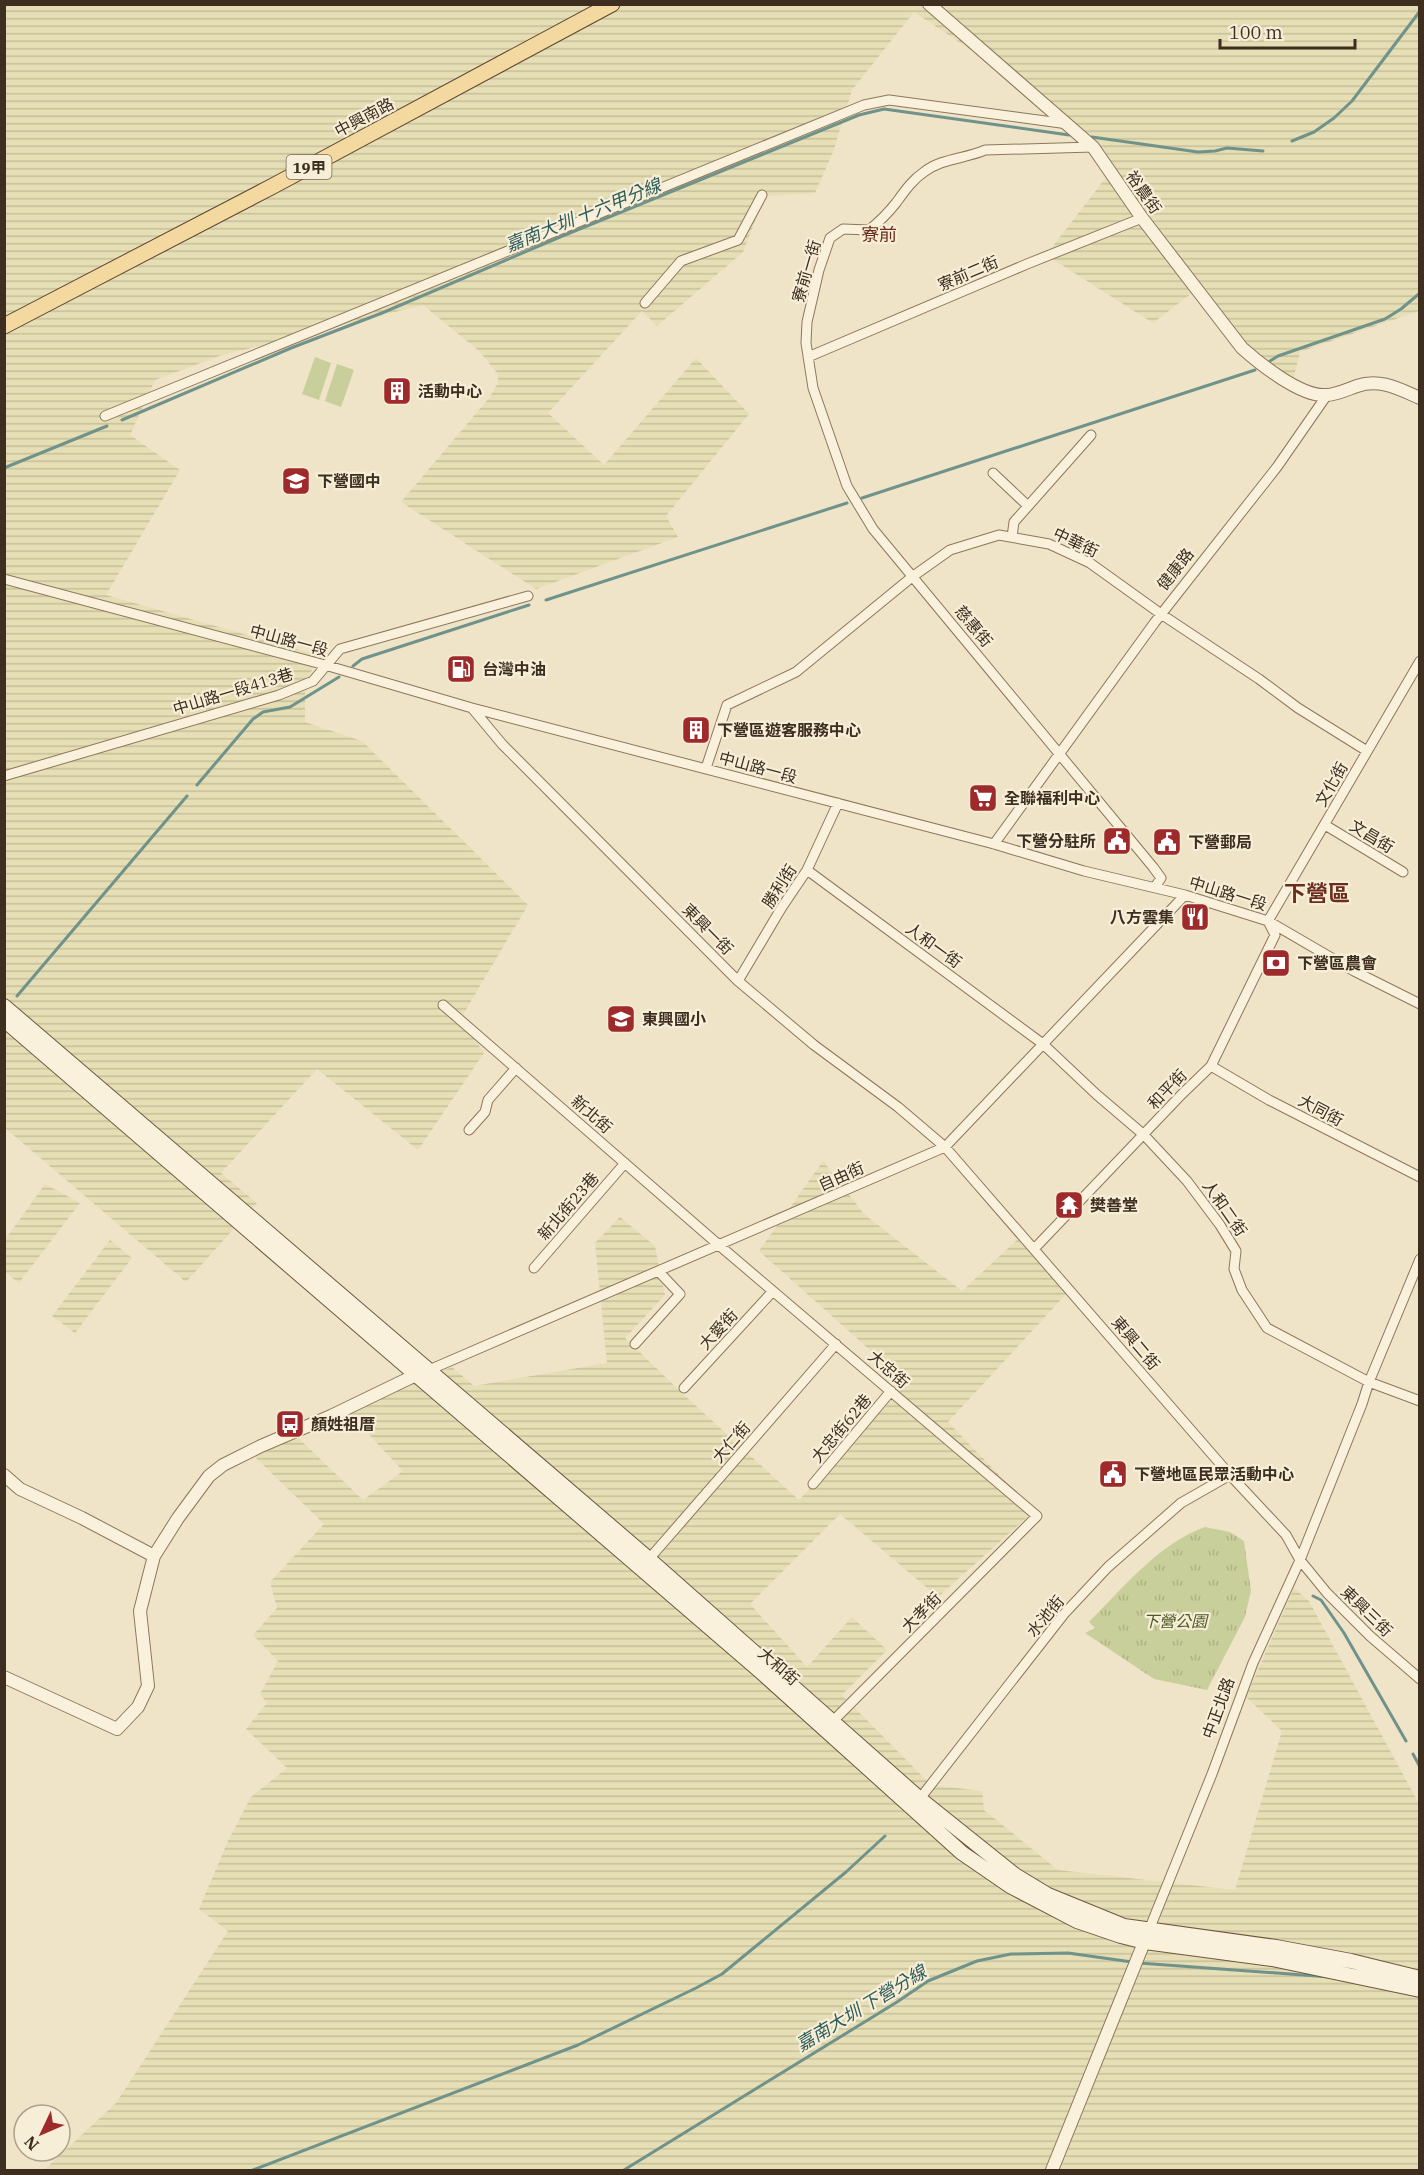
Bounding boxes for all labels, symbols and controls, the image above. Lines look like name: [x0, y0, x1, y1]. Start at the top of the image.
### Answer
scale bar: [1220, 12, 1355, 50]
text: 100 m: [1229, 21, 1283, 44]
street label: 中興南路: [331, 93, 397, 141]
road number: 19甲: [286, 155, 332, 179]
street label: 裕農街: [1122, 167, 1166, 217]
water label: 嘉南大圳 十六甲分線: [502, 173, 666, 257]
district label: 寮前: [861, 223, 897, 246]
street label: 寮前一街: [788, 237, 824, 305]
street label: 寮前二街: [935, 251, 1001, 295]
building icon: 活動中心: [381, 375, 413, 407]
place label: 活動中心: [418, 381, 482, 401]
school or university icon: 下營國中: [280, 465, 312, 497]
place label: 下營國中: [317, 471, 381, 491]
street label: 中華街: [1050, 523, 1102, 561]
street label: 健康路: [1152, 544, 1198, 594]
street label: 慈惠街: [951, 601, 997, 651]
street label: 中山路一段: [248, 620, 330, 660]
fuel station icon: 台灣中油: [445, 653, 477, 685]
place label: 台灣中油: [482, 659, 546, 679]
street label: 中山路一段413巷: [170, 663, 296, 719]
building icon: 下營區遊客服務中心: [680, 714, 712, 746]
place label: 下營區遊客服務中心: [717, 720, 861, 740]
street label: 中山路一段: [717, 747, 799, 787]
street label: 文化街: [1310, 758, 1352, 810]
supermarket icon: 全聯福利中心: [967, 782, 999, 814]
place label: 全聯福利中心: [1004, 788, 1100, 808]
street label: 文昌街: [1346, 815, 1398, 857]
public building icon: 下營分駐所: [1101, 825, 1133, 857]
public building icon: 下營郵局: [1151, 826, 1183, 858]
place label: 下營分駐所: [1016, 831, 1096, 851]
place label: 下營郵局: [1188, 832, 1252, 852]
street label: 勝利街: [758, 860, 800, 912]
street label: 中山路一段: [1187, 872, 1269, 914]
district label: 下營區: [1284, 878, 1350, 907]
street label: 東興一街: [678, 899, 738, 959]
restaurant icon: 八方雲集: [1179, 901, 1211, 933]
place label: 八方雲集: [1110, 907, 1174, 927]
street label: 人和一街: [902, 918, 966, 972]
bank icon: 下營區農會: [1260, 947, 1292, 979]
place label: 下營區農會: [1297, 953, 1377, 973]
school or university icon: 東興國小: [605, 1003, 637, 1035]
place label: 東興國小: [642, 1009, 706, 1029]
street label: 和平街: [1143, 1065, 1191, 1113]
street label: 大同街: [1295, 1090, 1347, 1130]
street label: 新北街: [567, 1091, 617, 1137]
street label: 自由街: [815, 1157, 867, 1195]
street label: 新北街23巷: [533, 1168, 603, 1244]
street label: 人和二街: [1198, 1176, 1252, 1240]
temple icon: 樊善堂: [1053, 1189, 1085, 1221]
place label: 樊善堂: [1090, 1195, 1138, 1215]
street label: 大愛街: [694, 1305, 742, 1353]
street label: 東興二街: [1108, 1312, 1164, 1374]
street label: 大忠街: [864, 1346, 914, 1392]
street label: 大忠街62巷: [807, 1390, 875, 1466]
bus stop icon: 顏姓祖厝: [274, 1408, 306, 1440]
place label: 顏姓祖厝: [311, 1414, 375, 1434]
street label: 大仁街: [708, 1417, 754, 1467]
public building icon: 下營地區民眾活動中心: [1097, 1458, 1129, 1490]
place label: 下營地區民眾活動中心: [1134, 1464, 1294, 1484]
street label: 東興三街: [1337, 1582, 1397, 1640]
street label: 大孝街: [897, 1588, 945, 1636]
street label: 水池街: [1022, 1591, 1068, 1641]
park label: 下營公園: [1143, 1611, 1209, 1631]
street label: 大和街: [754, 1643, 804, 1689]
street label: 中正北路: [1198, 1675, 1238, 1741]
water label: 嘉南大圳 下營分線: [792, 1959, 932, 2056]
north arrow: [12, 2103, 72, 2163]
text: N: [20, 2132, 43, 2155]

